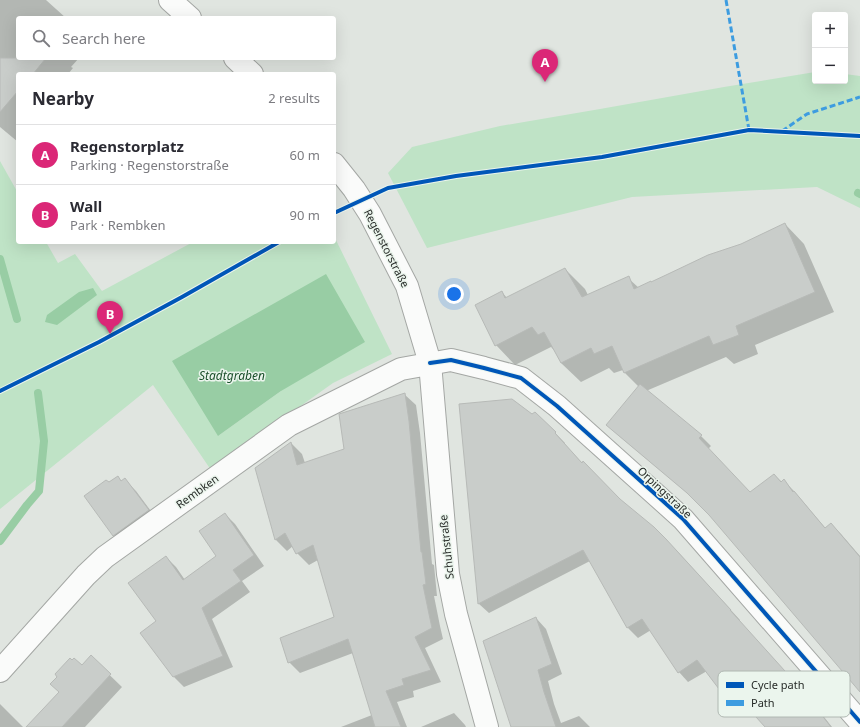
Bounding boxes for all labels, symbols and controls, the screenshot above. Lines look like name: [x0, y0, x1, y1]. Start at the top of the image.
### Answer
map controls: [812, 12, 848, 84]
button: +: [812, 12, 848, 48]
search box: [16, 16, 336, 60]
icon: search: [30, 27, 52, 49]
text: Search here: [62, 28, 145, 48]
button: −: [812, 48, 848, 84]
pin: A: [532, 49, 558, 82]
text: Nearby: [32, 87, 94, 110]
text: 2 results: [268, 89, 320, 107]
text: Regenstorplatz: [70, 136, 184, 156]
text: A: [41, 146, 50, 164]
text: 60 m: [290, 146, 320, 164]
text: Parking · Regenstorstraße: [70, 156, 229, 174]
text: Wall: [70, 196, 102, 216]
text: B: [41, 206, 49, 224]
text: 90 m: [290, 206, 320, 224]
street label: Regenstorstraße: [361, 206, 413, 290]
text: Park · Rembken: [70, 216, 166, 234]
your location: [444, 284, 464, 304]
pin: B: [97, 301, 123, 334]
water label: Stadtgraben: [199, 367, 265, 384]
street label: Orpingstraße: [635, 463, 695, 521]
street label: Rembken: [173, 471, 221, 511]
street label: Schuhstraße: [435, 514, 457, 580]
legend: [718, 671, 850, 717]
text: Cycle path: [751, 677, 804, 692]
text: Path: [751, 695, 775, 710]

